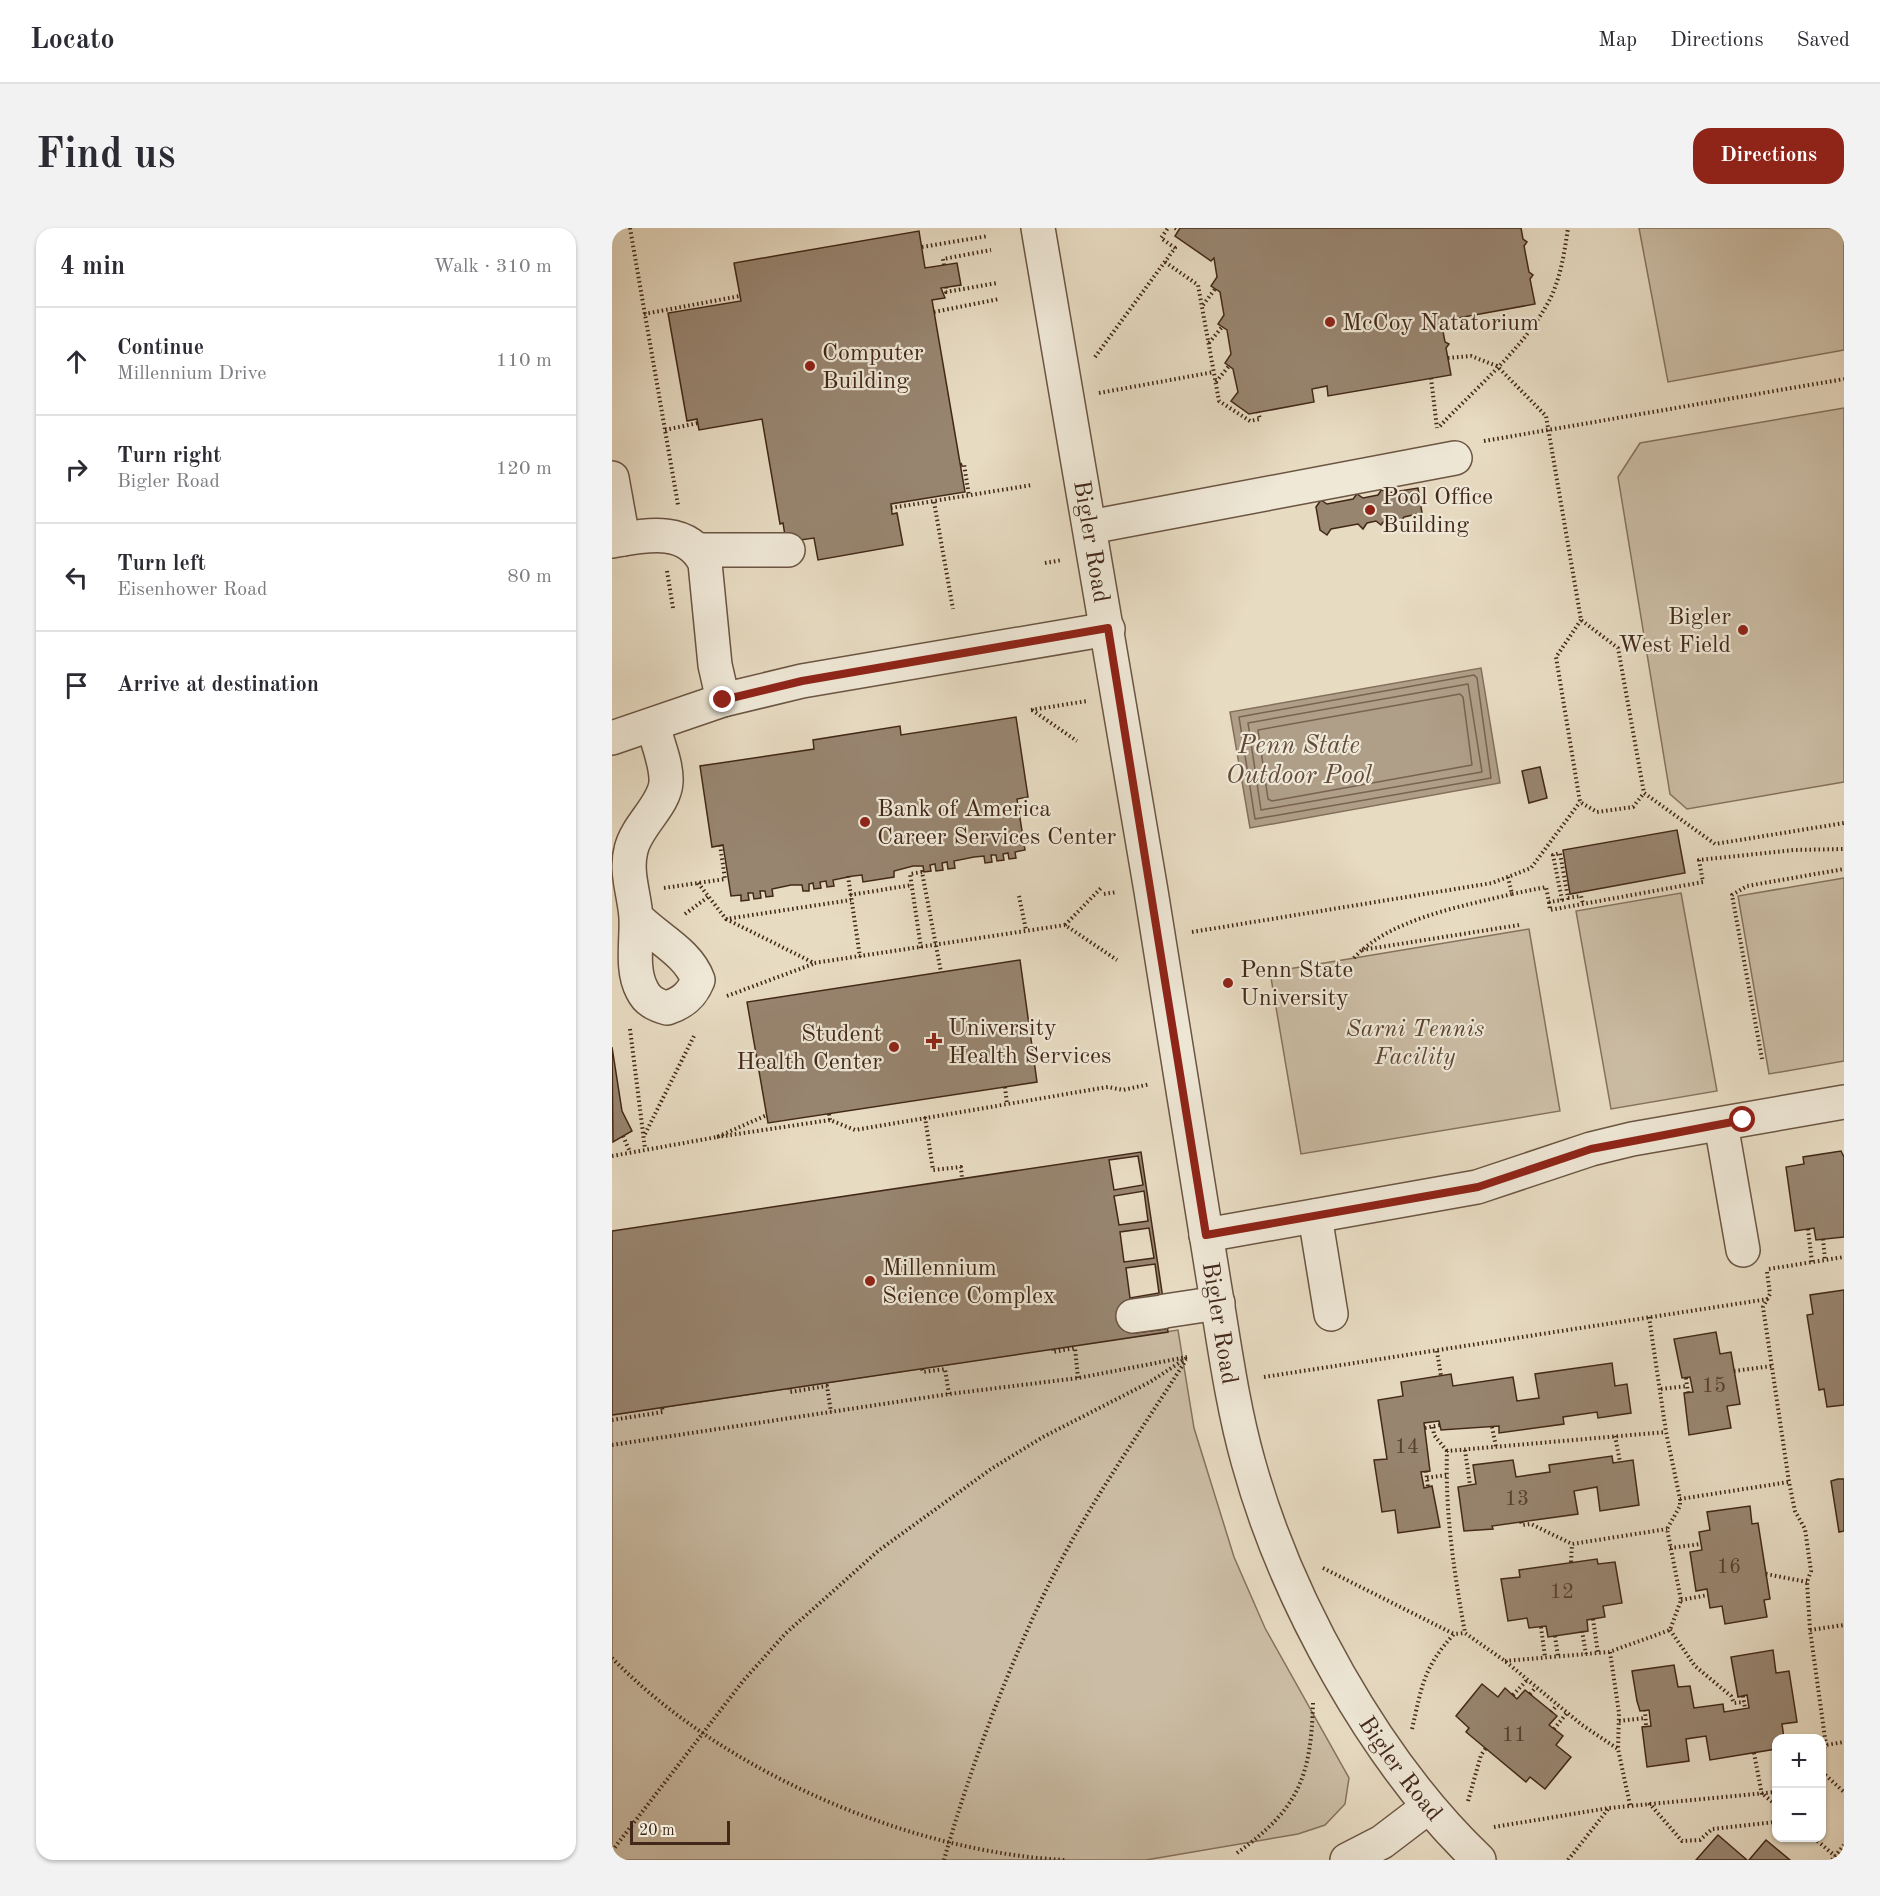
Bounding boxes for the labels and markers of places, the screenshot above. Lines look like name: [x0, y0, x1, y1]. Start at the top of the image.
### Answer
place label: McCoy Natatorium: [1342, 312, 1539, 336]
marker: McCoy Natatorium: [1323, 315, 1337, 329]
place label: Computer Building: [822, 342, 924, 394]
marker: Computer Building: [803, 359, 817, 373]
place label: Pool Office Building: [1382, 486, 1493, 538]
marker: Pool Office Building: [1363, 503, 1377, 517]
place label: Bigler West Field: [1618, 606, 1731, 658]
marker: Bigler West Field: [1736, 623, 1750, 637]
place label: Bank of America Career Services Center: [877, 798, 1117, 850]
marker: Bank of America Career Services Center: [858, 815, 872, 829]
place label: Penn State University: [1240, 959, 1353, 1011]
marker: Penn State University: [1221, 976, 1235, 990]
place label: University Health Services: [948, 1017, 1111, 1069]
place label: Student Health Center: [736, 1023, 882, 1075]
marker: University Health Services: [925, 1032, 943, 1050]
marker: Student Health Center: [887, 1040, 901, 1054]
place label: Millennium Science Complex: [882, 1257, 1056, 1309]
marker: Millennium Science Complex: [863, 1274, 877, 1288]

